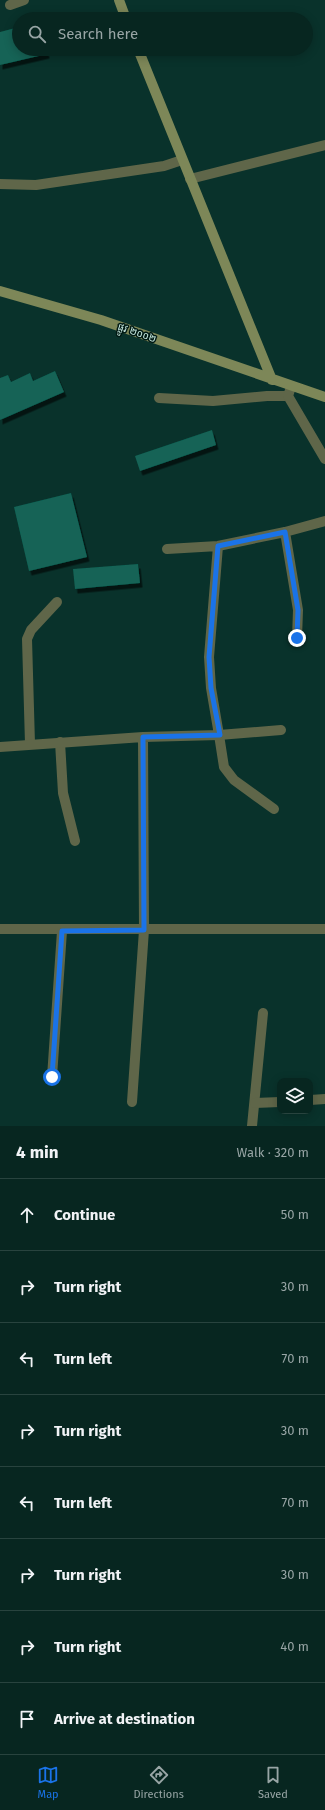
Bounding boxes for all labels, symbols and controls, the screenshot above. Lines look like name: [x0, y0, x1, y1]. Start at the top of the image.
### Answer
search box: [12, 12, 313, 56]
icon: search: [26, 23, 48, 45]
text: Search here: [58, 25, 138, 43]
street label: ផ្លូវ ២០០២: [115, 321, 158, 348]
route end: [288, 629, 306, 647]
route start: [43, 1068, 61, 1086]
map controls: [277, 1078, 313, 1114]
button: layers: [277, 1078, 313, 1114]
text: 4 min: [16, 1142, 59, 1163]
text: Walk · 320 m: [237, 1145, 309, 1160]
icon: ahead: [16, 1204, 38, 1226]
text: Continue: [54, 1206, 115, 1224]
text: 50 m: [281, 1207, 309, 1222]
icon: right: [16, 1276, 38, 1298]
text: Turn right: [54, 1278, 121, 1296]
text: 30 m: [281, 1279, 309, 1294]
icon: left: [16, 1348, 38, 1370]
text: Turn left: [54, 1350, 112, 1368]
text: 70 m: [282, 1351, 309, 1366]
icon: right: [16, 1420, 38, 1442]
text: Turn right: [54, 1422, 121, 1440]
text: 30 m: [281, 1423, 309, 1438]
icon: left: [16, 1492, 38, 1514]
text: Turn left: [54, 1494, 112, 1512]
text: 70 m: [282, 1495, 309, 1510]
icon: right: [16, 1564, 38, 1586]
text: Turn right: [54, 1566, 121, 1584]
text: 30 m: [281, 1567, 309, 1582]
icon: right: [16, 1636, 38, 1658]
text: Turn right: [54, 1638, 121, 1656]
text: 40 m: [280, 1639, 309, 1654]
icon: arrive: [16, 1708, 38, 1730]
text: Arrive at destination: [54, 1710, 195, 1728]
tab: Map: [37, 1764, 59, 1801]
tab: Directions: [133, 1764, 184, 1801]
tab: Saved: [258, 1764, 288, 1801]

